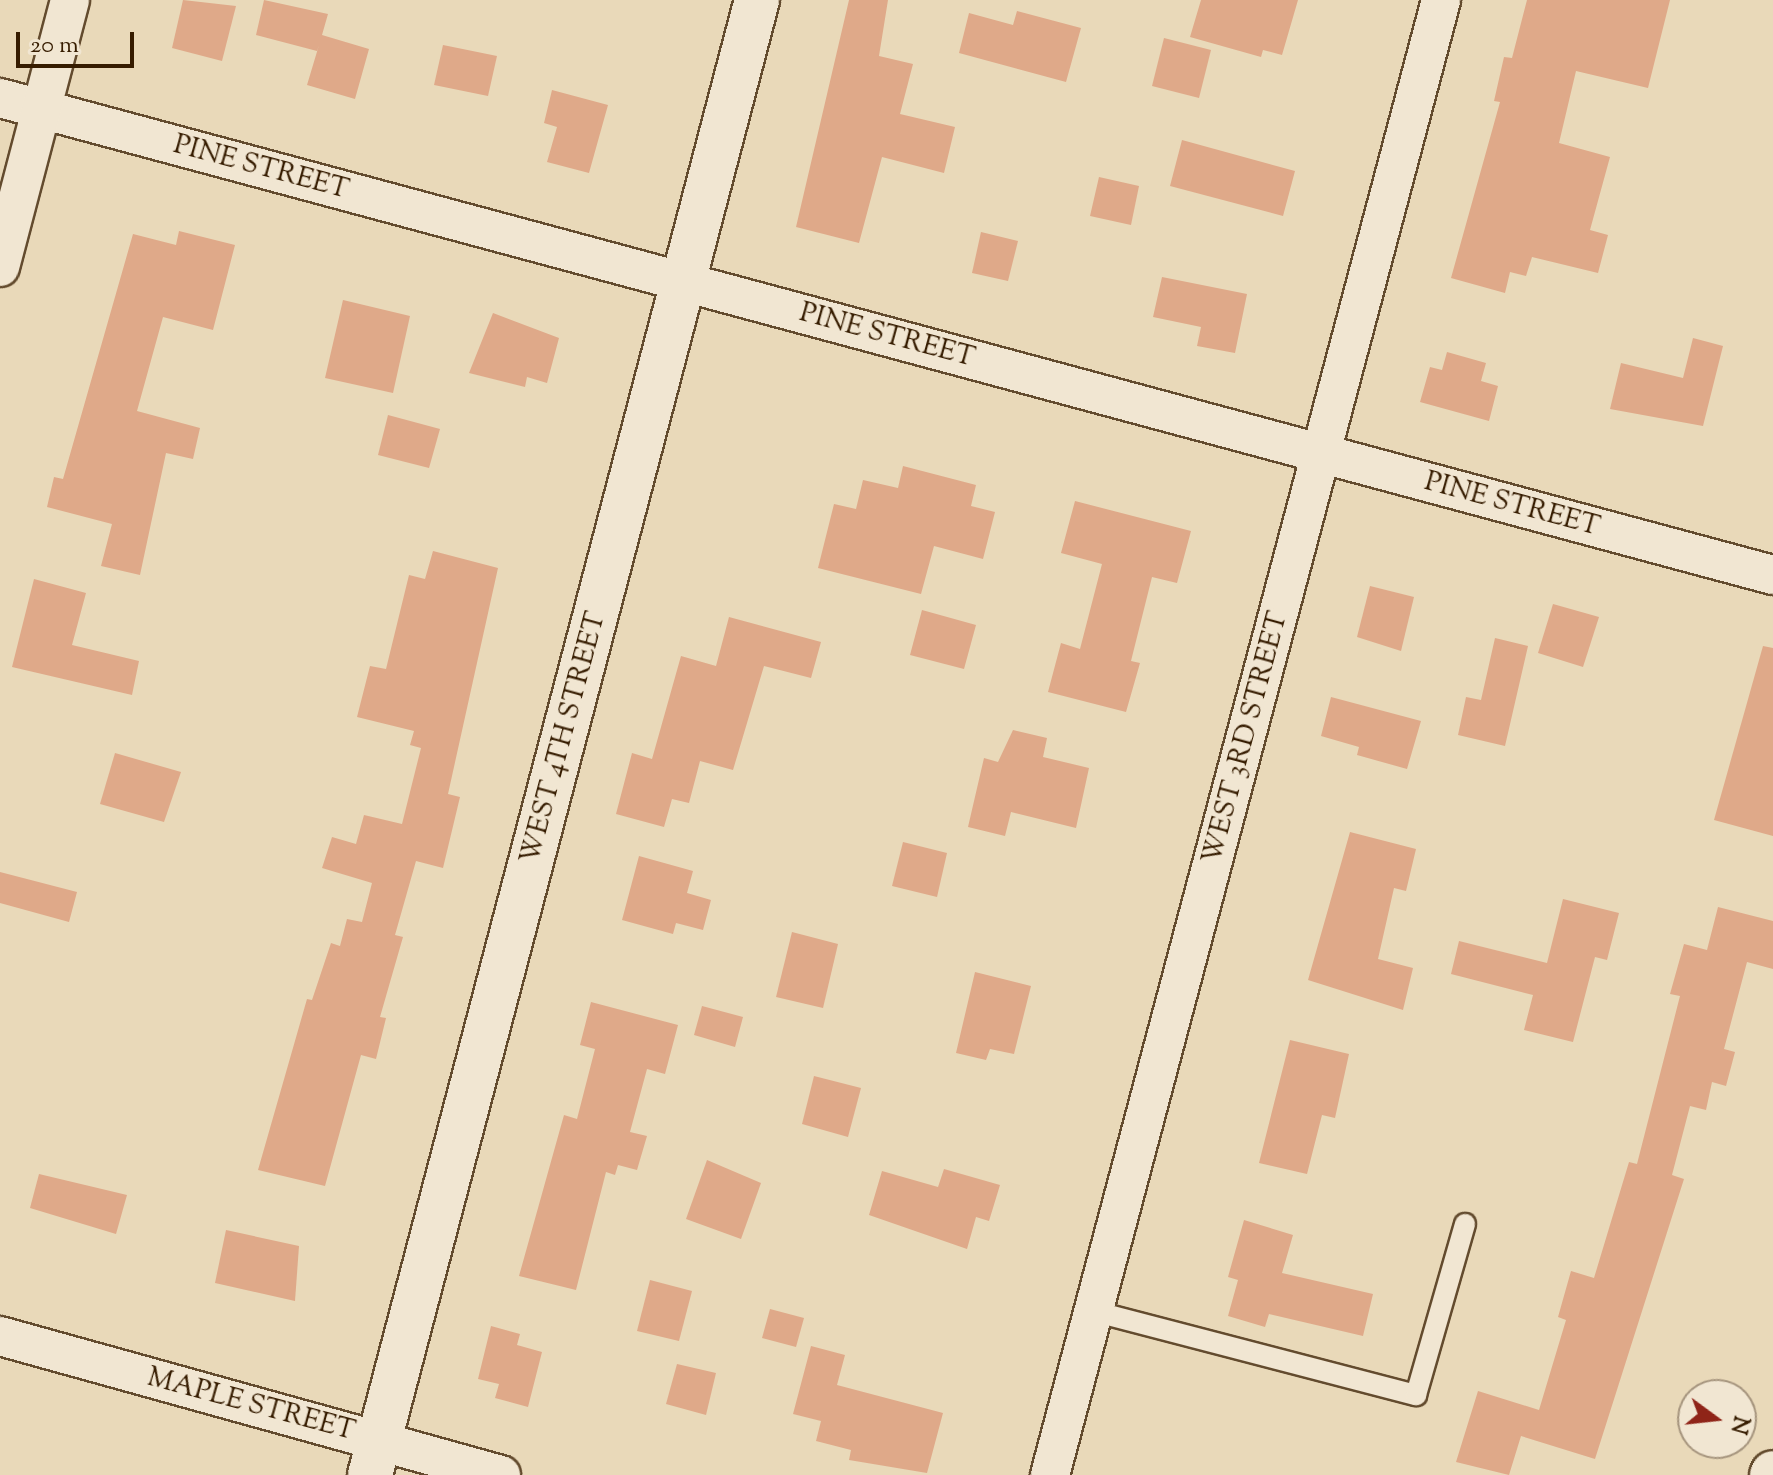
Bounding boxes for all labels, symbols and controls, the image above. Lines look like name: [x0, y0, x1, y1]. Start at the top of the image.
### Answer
scale bar: [20, 16, 138, 66]
text: 20 m: [30, 29, 79, 63]
street label: PINE STREET: [170, 128, 352, 208]
street label: PINE STREET: [796, 296, 978, 376]
street label: PINE STREET: [1421, 465, 1603, 545]
street label: WEST 4TH STREET: [514, 608, 614, 868]
street label: WEST 3RD STREET: [1196, 608, 1296, 868]
street label: MAPLE STREET: [143, 1361, 359, 1449]
north arrow: [1677, 1379, 1757, 1459]
text: N: [1721, 1412, 1756, 1437]

